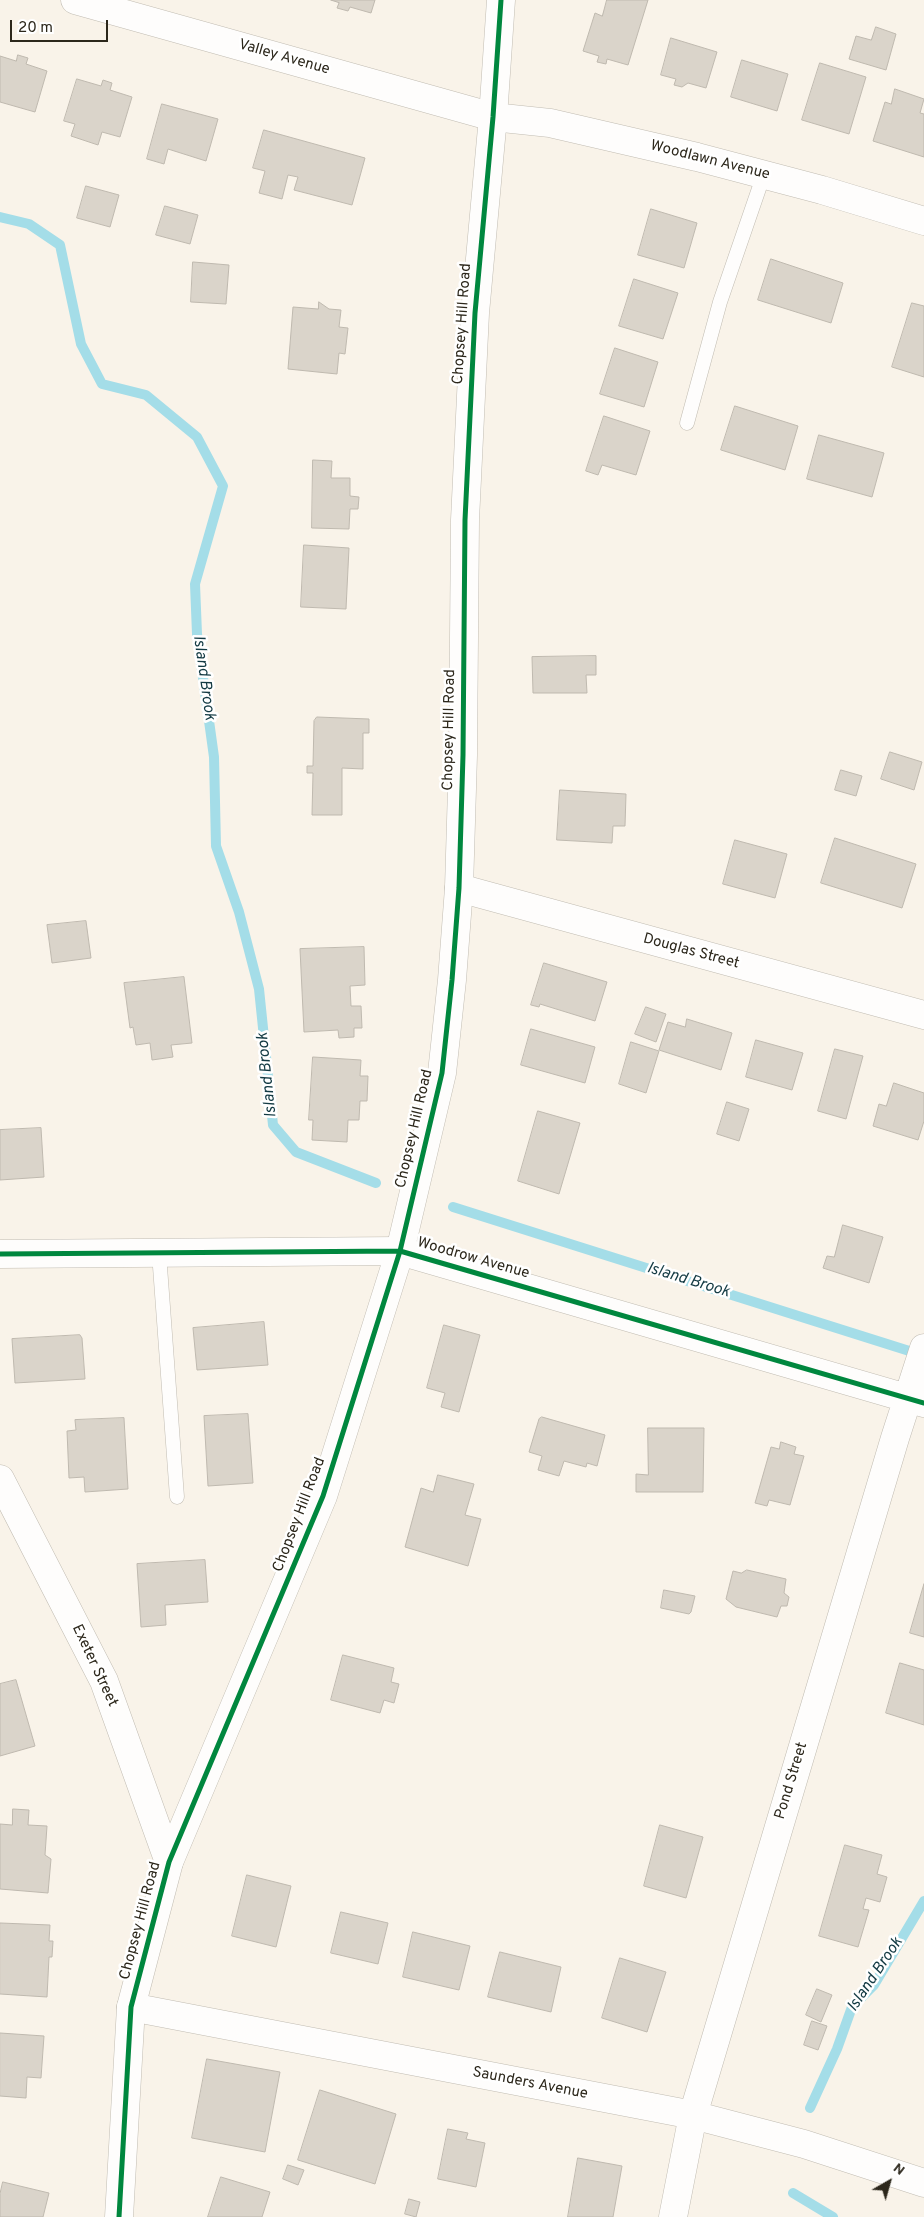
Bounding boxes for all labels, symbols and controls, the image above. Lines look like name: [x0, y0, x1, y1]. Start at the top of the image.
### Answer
scale bar: [12, 10, 110, 42]
text: 20 m: [18, 19, 53, 38]
street label: Valley Avenue: [236, 36, 332, 80]
street label: Woodlawn Avenue: [648, 137, 772, 185]
street label: Chopsey Hill Road: [450, 263, 476, 385]
water label: Island Brook: [188, 634, 218, 722]
street label: Chopsey Hill Road: [440, 669, 460, 791]
street label: Douglas Street: [641, 931, 741, 973]
water label: Island Brook: [254, 1031, 282, 1119]
street label: Chopsey Hill Road: [393, 1068, 437, 1190]
street label: Woodrow Avenue: [415, 1234, 531, 1284]
water label: Island Brook: [644, 1259, 732, 1303]
street label: Chopsey Hill Road: [270, 1455, 330, 1575]
street label: Exeter Street: [67, 1622, 121, 1710]
street label: Pond Street: [772, 1740, 812, 1822]
street label: Chopsey Hill Road: [117, 1860, 165, 1982]
water label: Island Brook: [844, 1934, 908, 2016]
street label: Saunders Avenue: [471, 2064, 589, 2104]
north arrow: [864, 2157, 914, 2207]
text: N: [889, 2160, 908, 2180]

